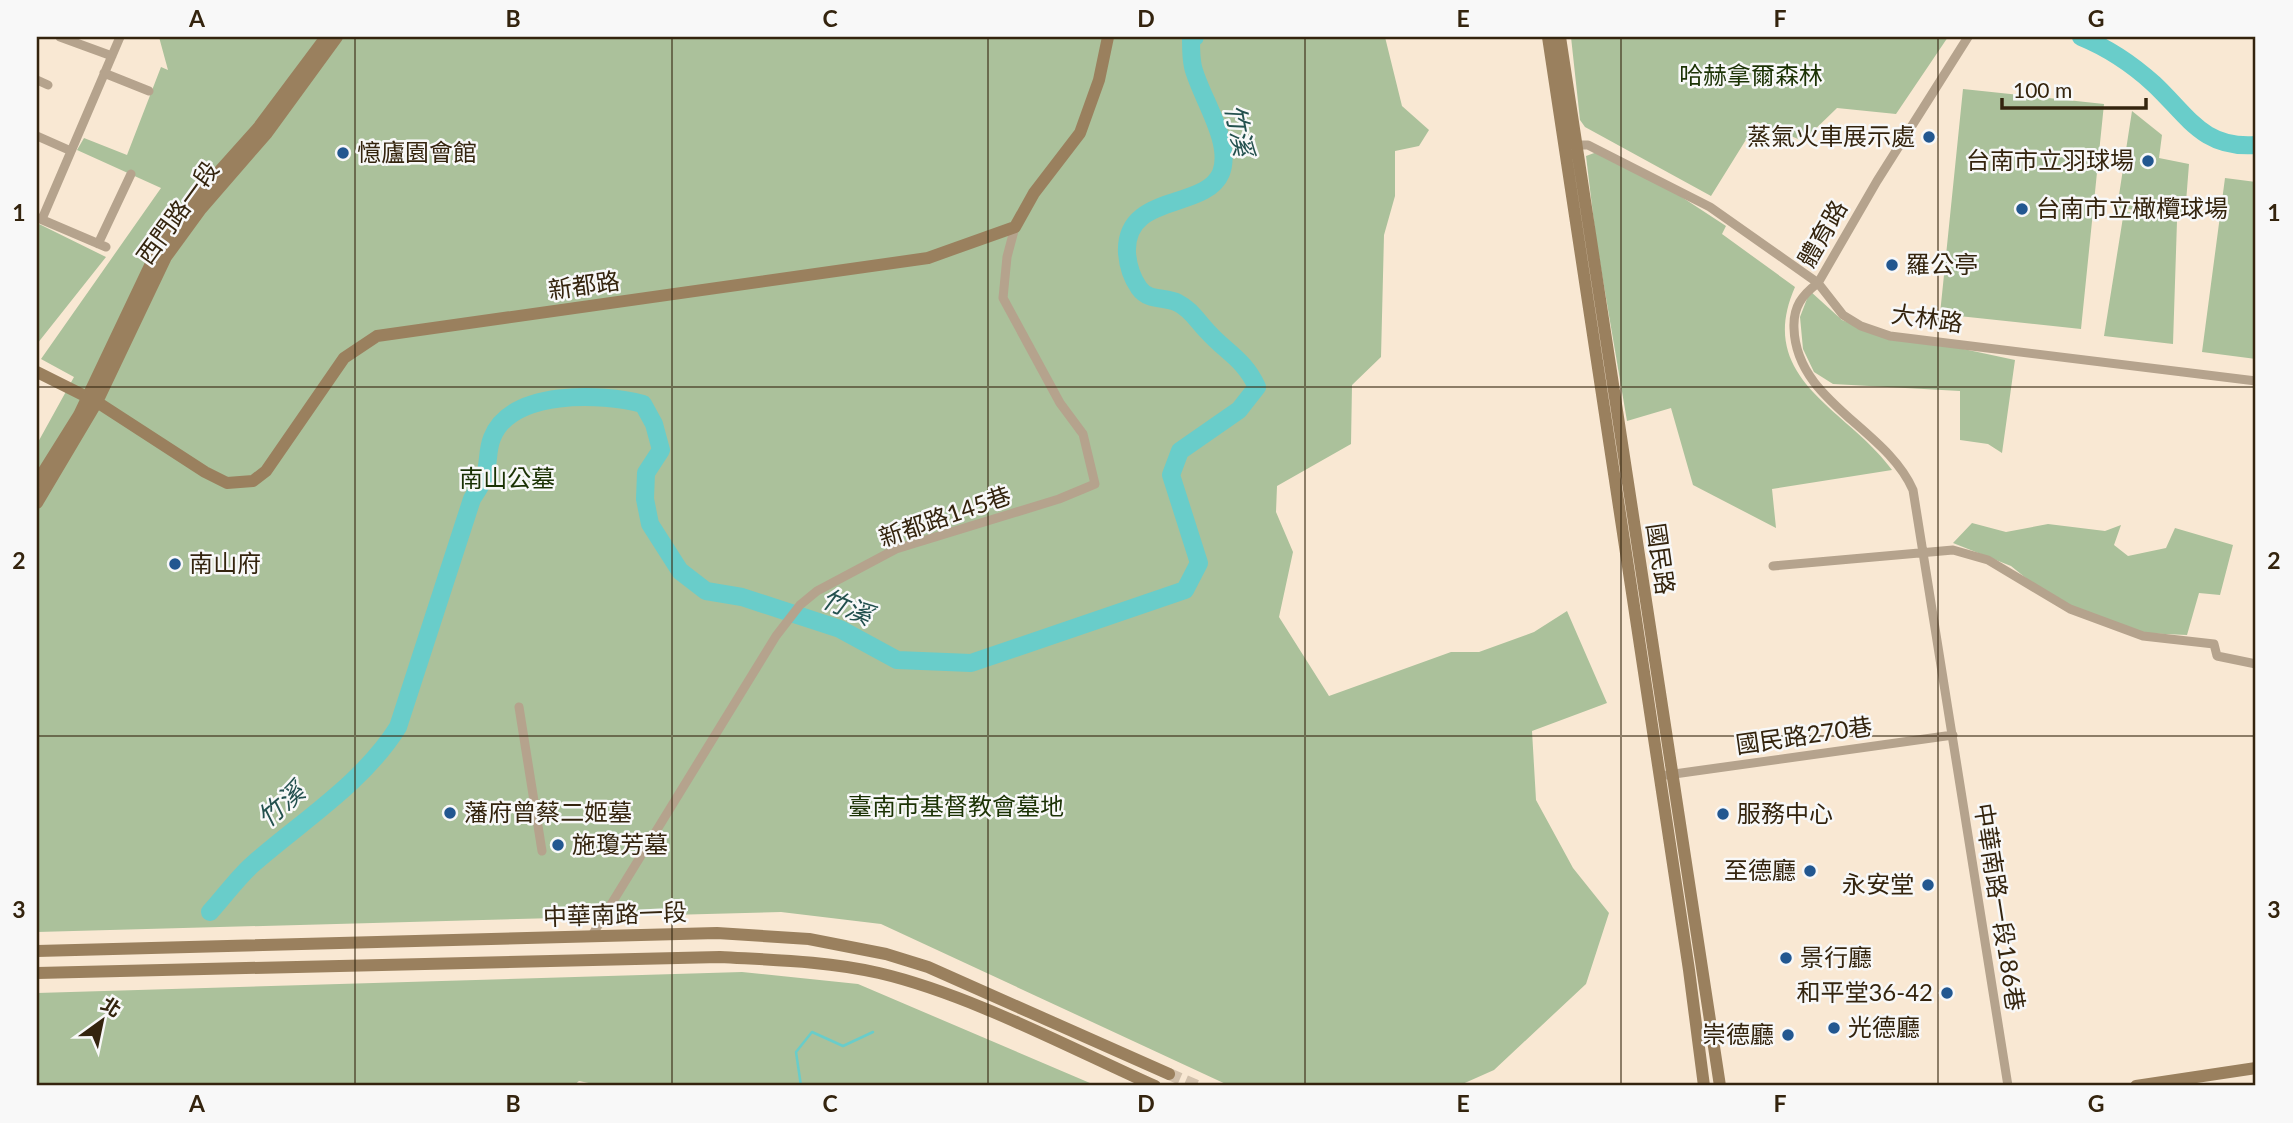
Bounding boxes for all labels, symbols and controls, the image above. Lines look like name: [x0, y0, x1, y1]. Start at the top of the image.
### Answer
text: A: [188, 4, 206, 32]
text: B: [505, 4, 521, 32]
text: C: [822, 4, 838, 32]
text: D: [1137, 4, 1155, 32]
text: E: [1456, 4, 1470, 32]
text: F: [1773, 4, 1787, 32]
text: G: [2088, 4, 2104, 32]
park label: 哈赫拿爾森林: [1679, 60, 1823, 89]
scale bar: [2002, 66, 2146, 110]
text: 100 m: [2013, 77, 2072, 102]
water label: 竹溪: [1219, 101, 1261, 162]
place label: 蒸氣火車展示處: [1747, 121, 1915, 150]
marker: 蒸氣火車展示處: [1921, 129, 1937, 145]
place label: 憶廬園會館: [357, 137, 477, 166]
marker: 憶廬園會館: [335, 145, 351, 161]
place label: 台南市立羽球場: [1966, 145, 2134, 174]
marker: 台南市立羽球場: [2140, 153, 2156, 169]
street label: 西門路一段: [130, 155, 224, 269]
place label: 台南市立橄欖球場: [2036, 193, 2228, 222]
street label: 體育路: [1791, 195, 1852, 272]
text: 1: [12, 198, 26, 226]
text: 1: [2267, 198, 2281, 226]
marker: 台南市立橄欖球場: [2014, 201, 2030, 217]
place label: 羅公亭: [1906, 249, 1978, 278]
marker: 羅公亭: [1884, 257, 1900, 273]
street label: 新都路: [546, 265, 621, 304]
street label: 大林路: [1890, 298, 1965, 337]
park label: 南山公墓: [459, 463, 555, 492]
street label: 新都路145巷: [875, 479, 1014, 552]
street label: 國民路: [1642, 521, 1681, 596]
text: 2: [12, 546, 26, 574]
text: 2: [2267, 546, 2281, 574]
place label: 南山府: [189, 548, 261, 577]
marker: 南山府: [167, 556, 183, 572]
water label: 竹溪: [817, 581, 881, 633]
street label: 國民路270巷: [1734, 711, 1874, 758]
water label: 竹溪: [250, 772, 313, 833]
park label: 臺南市基督教會墓地: [848, 791, 1064, 820]
place label: 藩府曾蔡二姬墓: [464, 797, 632, 826]
place label: 服務中心: [1737, 798, 1833, 827]
street label: 中華南路一段186巷: [1970, 801, 2031, 1013]
marker: 藩府曾蔡二姬墓: [442, 805, 458, 821]
marker: 服務中心: [1715, 806, 1731, 822]
place label: 施瓊芳墓: [572, 829, 668, 858]
marker: 施瓊芳墓: [550, 837, 566, 853]
place label: 至德廳: [1724, 855, 1796, 884]
marker: 至德廳: [1802, 863, 1818, 879]
place label: 永安堂: [1842, 869, 1914, 898]
marker: 永安堂: [1920, 877, 1936, 893]
text: 3: [12, 895, 26, 923]
text: 3: [2267, 895, 2281, 923]
street label: 中華南路一段: [542, 896, 687, 931]
place label: 景行廳: [1800, 942, 1872, 971]
marker: 景行廳: [1778, 950, 1794, 966]
place label: 和平堂36-42: [1796, 977, 1933, 1006]
marker: 和平堂36-42: [1939, 985, 1955, 1001]
north arrow: [66, 986, 136, 1056]
text: 北: [97, 992, 126, 1021]
place label: 光德廳: [1848, 1012, 1920, 1041]
place label: 崇德廳: [1702, 1019, 1774, 1048]
marker: 光德廳: [1826, 1020, 1842, 1036]
marker: 崇德廳: [1780, 1027, 1796, 1043]
text: A: [188, 1089, 206, 1117]
text: B: [505, 1089, 521, 1117]
text: C: [822, 1089, 838, 1117]
text: D: [1137, 1089, 1155, 1117]
text: E: [1456, 1089, 1470, 1117]
text: F: [1773, 1089, 1787, 1117]
text: G: [2088, 1089, 2104, 1117]

